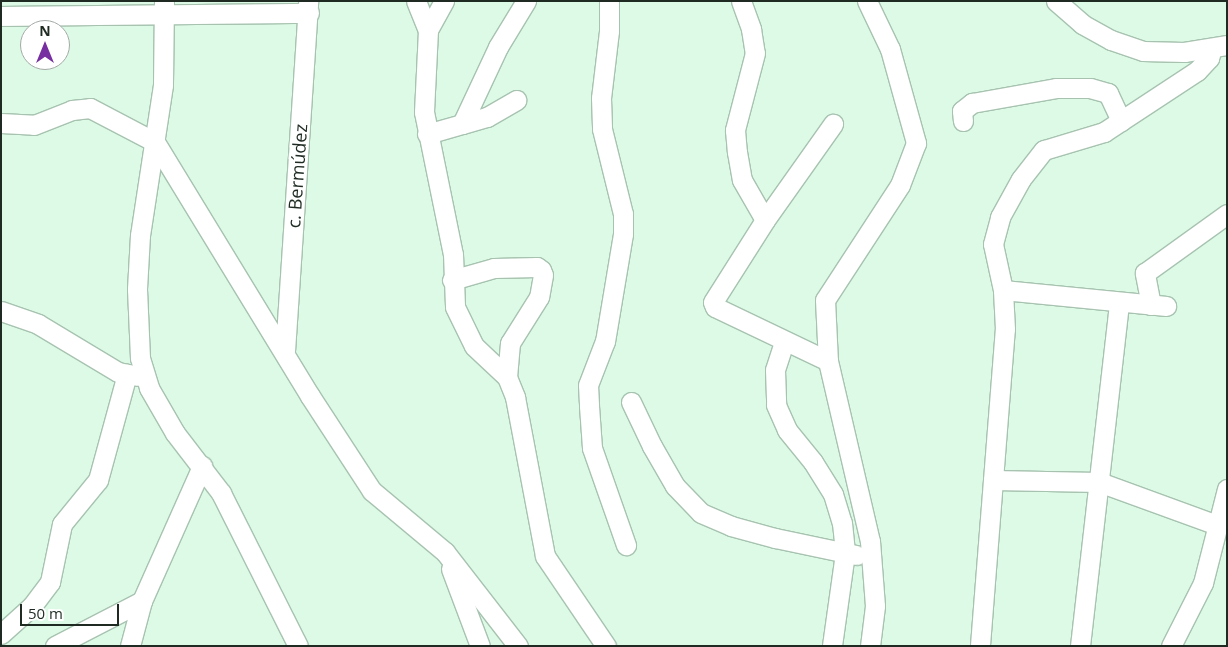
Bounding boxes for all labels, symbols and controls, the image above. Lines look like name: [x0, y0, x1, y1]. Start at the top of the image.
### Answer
north arrow: [20, 20, 70, 70]
text: N: [39, 21, 51, 40]
street label: c. Bermúdez: [283, 123, 311, 229]
scale bar: [22, 594, 121, 626]
text: 50 m: [28, 603, 63, 623]

